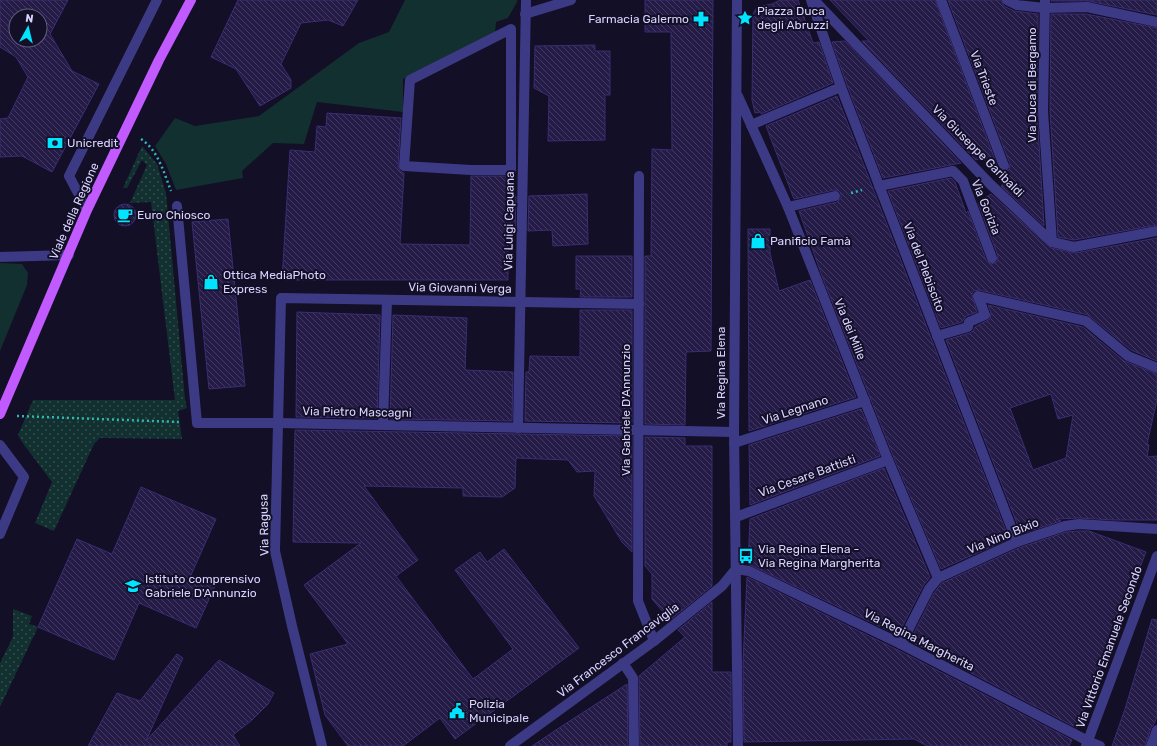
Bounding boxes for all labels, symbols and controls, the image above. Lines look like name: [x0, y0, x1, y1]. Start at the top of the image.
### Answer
place label: Piazza Duca degli Abruzzi: [757, 4, 829, 32]
north arrow: [8, 8, 48, 48]
place icon: Piazza Duca degli Abruzzi: [736, 9, 754, 27]
pharmacy icon: Farmacia Galermo: [692, 10, 710, 28]
text: N: [24, 12, 34, 26]
place label: Farmacia Galermo: [588, 12, 689, 26]
street label: Via Duca di Bergamo: [1025, 27, 1039, 143]
street label: Via Trieste: [967, 49, 1001, 108]
street label: Via Giuseppe Garibaldi: [929, 102, 1027, 200]
bank icon: Unicredit: [46, 134, 64, 152]
place label: Unicredit: [67, 136, 118, 150]
street label: Viale della Regione: [46, 160, 102, 262]
street label: Via Luigi Capuana: [501, 171, 517, 271]
street label: Via Gorizia: [969, 177, 1003, 237]
cafe icon: Euro Chiosco: [116, 206, 134, 224]
place label: Euro Chiosco: [137, 208, 211, 222]
street label: Via del Plebiscito: [901, 220, 948, 314]
shop icon: Panificio Famà: [749, 232, 767, 250]
place label: Panificio Famà: [770, 234, 851, 248]
place label: Ottica MediaPhoto Express: [223, 268, 326, 296]
shop icon: Ottica MediaPhoto Express: [202, 273, 220, 291]
street label: Via Giovanni Verga: [408, 280, 512, 296]
street label: Via dei Mille: [831, 296, 869, 362]
street label: Via Regina Elena: [714, 327, 728, 419]
street label: Via Gabriele D'Annunzio: [619, 344, 633, 476]
street label: Via Legnano: [760, 393, 830, 427]
street label: Via Pietro Mascagni: [302, 404, 412, 420]
street label: Via Cesare Battisti: [756, 452, 858, 500]
street label: Via Ragusa: [256, 494, 272, 556]
street label: Via Nino Bixio: [965, 515, 1041, 557]
place label: Via Regina Elena - Via Regina Margherita: [758, 542, 880, 570]
bus stop icon: Via Regina Elena - Via Regina Margherita: [737, 547, 755, 565]
street label: Via Vittorio Emanuele Secondo: [1073, 564, 1145, 730]
place label: Istituto comprensivo Gabriele D'Annunzio: [145, 572, 261, 600]
school or university icon: Istituto comprensivo Gabriele D'Annunzio: [124, 577, 142, 595]
street label: Via Francesco Francaviglia: [554, 600, 682, 700]
street label: Via Regina Margherita: [861, 606, 977, 674]
place label: Polizia Municipale: [469, 697, 529, 725]
public building icon: Polizia Municipale: [448, 702, 466, 720]

